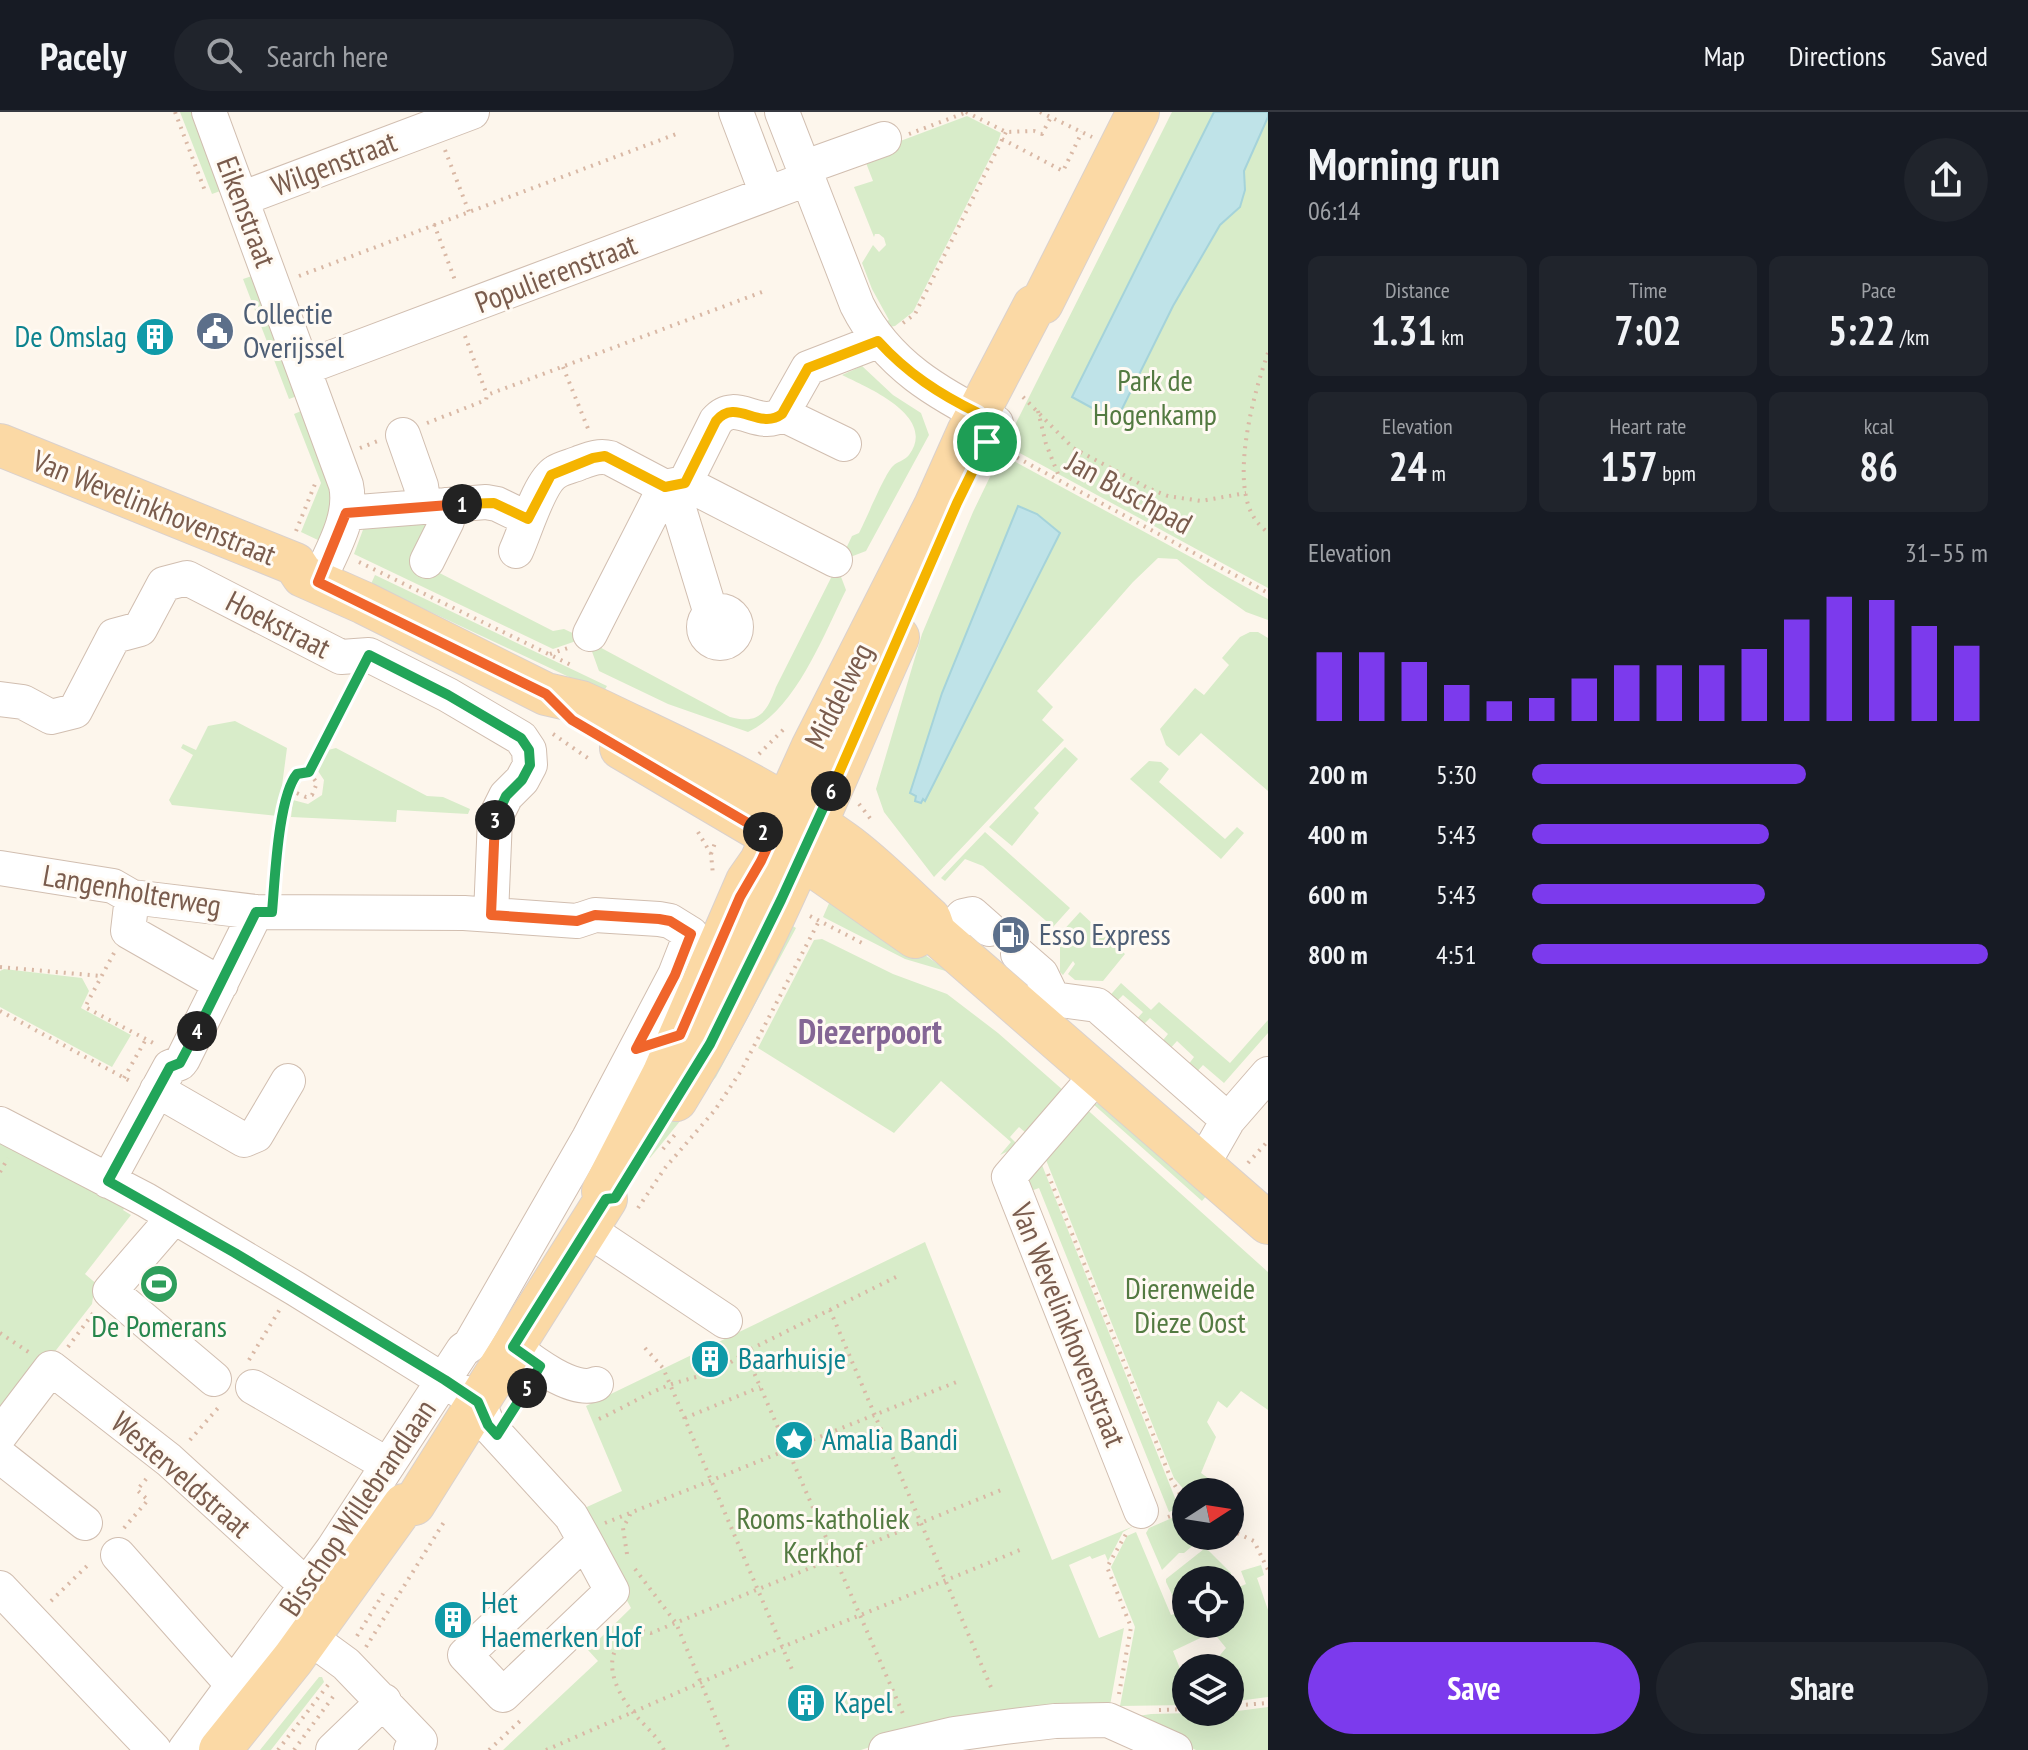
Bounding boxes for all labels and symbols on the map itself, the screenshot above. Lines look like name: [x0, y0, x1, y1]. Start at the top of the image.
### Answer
street label: Wilgenstraat: [265, 121, 402, 204]
street label: Eikenstraat: [209, 151, 287, 273]
street label: Populierenstraat: [469, 224, 643, 321]
place label: Collectie Overijssel: [243, 293, 344, 366]
public building icon: Collectie Overijssel: [194, 310, 236, 352]
place label: De Omslag: [14, 316, 127, 355]
building icon: De Omslag: [134, 316, 176, 358]
park label: Park de Hogenkamp: [1093, 360, 1217, 433]
pin: [953, 408, 1021, 476]
street label: Van Wevelinkhovenstraat: [26, 440, 283, 573]
street label: Jan Buschpad: [1059, 441, 1200, 542]
pin: 1: [442, 484, 482, 524]
street label: Hoekstraat: [220, 581, 338, 667]
street label: Middelweg: [795, 636, 881, 755]
pin: 6: [811, 771, 851, 811]
pin: 3: [475, 800, 515, 840]
pin: 2: [743, 812, 783, 852]
street label: Langenholterweg: [40, 855, 224, 924]
fuel station icon: Esso Express: [990, 914, 1032, 956]
place label: Esso Express: [1039, 914, 1171, 953]
district label: Diezerpoort: [798, 1009, 942, 1053]
pin: 4: [177, 1011, 217, 1051]
street label: Van Wevelinkhovenstraat: [1002, 1196, 1136, 1452]
sports icon: De Pomerans: [138, 1263, 180, 1305]
park label: Dierenweide Dieze Oost: [1125, 1268, 1255, 1341]
place label: De Pomerans: [91, 1306, 227, 1345]
building icon: Baarhuisje: [689, 1338, 731, 1380]
place label: Baarhuisje: [738, 1338, 846, 1377]
pin: 5: [507, 1368, 547, 1408]
street label: Bisschop Willebrandlaan: [270, 1391, 444, 1623]
street label: Westerveldstraat: [104, 1402, 261, 1546]
place icon: Amalia Bandi: [773, 1419, 815, 1461]
place label: Amalia Bandi: [822, 1419, 958, 1458]
north arrow: [1172, 1478, 1244, 1550]
park label: Rooms-katholiek Kerkhof: [736, 1498, 910, 1571]
place label: Het Haemerken Hof: [481, 1582, 643, 1655]
building icon: Het Haemerken Hof: [432, 1599, 474, 1641]
building icon: Kapel: [785, 1682, 827, 1724]
place label: Kapel: [834, 1682, 893, 1721]

